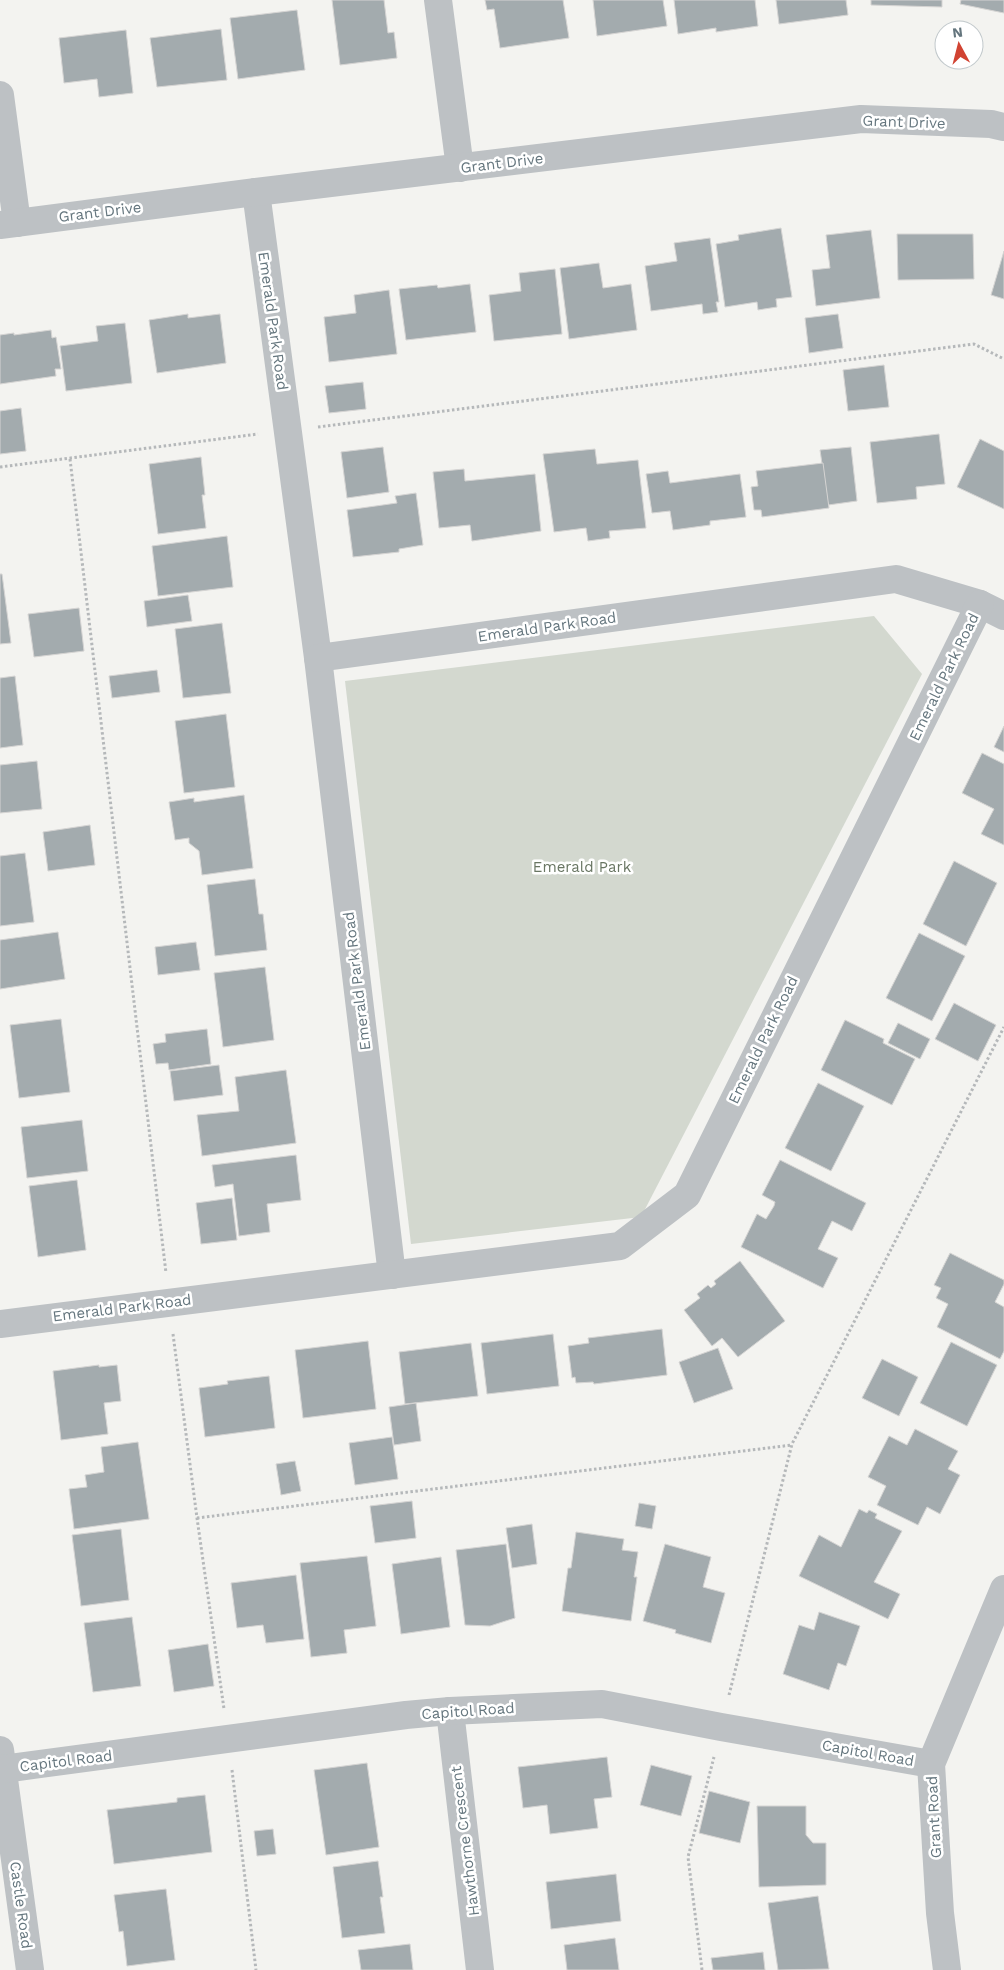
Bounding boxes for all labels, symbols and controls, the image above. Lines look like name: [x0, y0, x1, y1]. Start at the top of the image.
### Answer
north arrow: [934, 20, 984, 70]
text: N: [951, 24, 964, 41]
street label: Grant Drive: [862, 112, 946, 132]
street label: Grant Drive: [460, 149, 544, 177]
street label: Grant Drive: [58, 198, 142, 226]
street label: Emerald Park Road: [254, 251, 292, 391]
street label: Emerald Park Road: [477, 608, 617, 646]
street label: Emerald Park Road: [905, 610, 983, 744]
park label: Emerald Park: [533, 858, 632, 876]
street label: Emerald Park Road: [340, 911, 374, 1051]
street label: Emerald Park Road: [724, 973, 802, 1107]
street label: Emerald Park Road: [52, 1291, 192, 1325]
street label: Capitol Road: [421, 1699, 515, 1723]
street label: Capitol Road: [821, 1736, 915, 1770]
street label: Capitol Road: [19, 1746, 113, 1776]
street label: Hawthorne Crescent: [447, 1764, 483, 1917]
street label: Grant Road: [923, 1775, 945, 1859]
street label: Castle Road: [6, 1860, 36, 1950]

